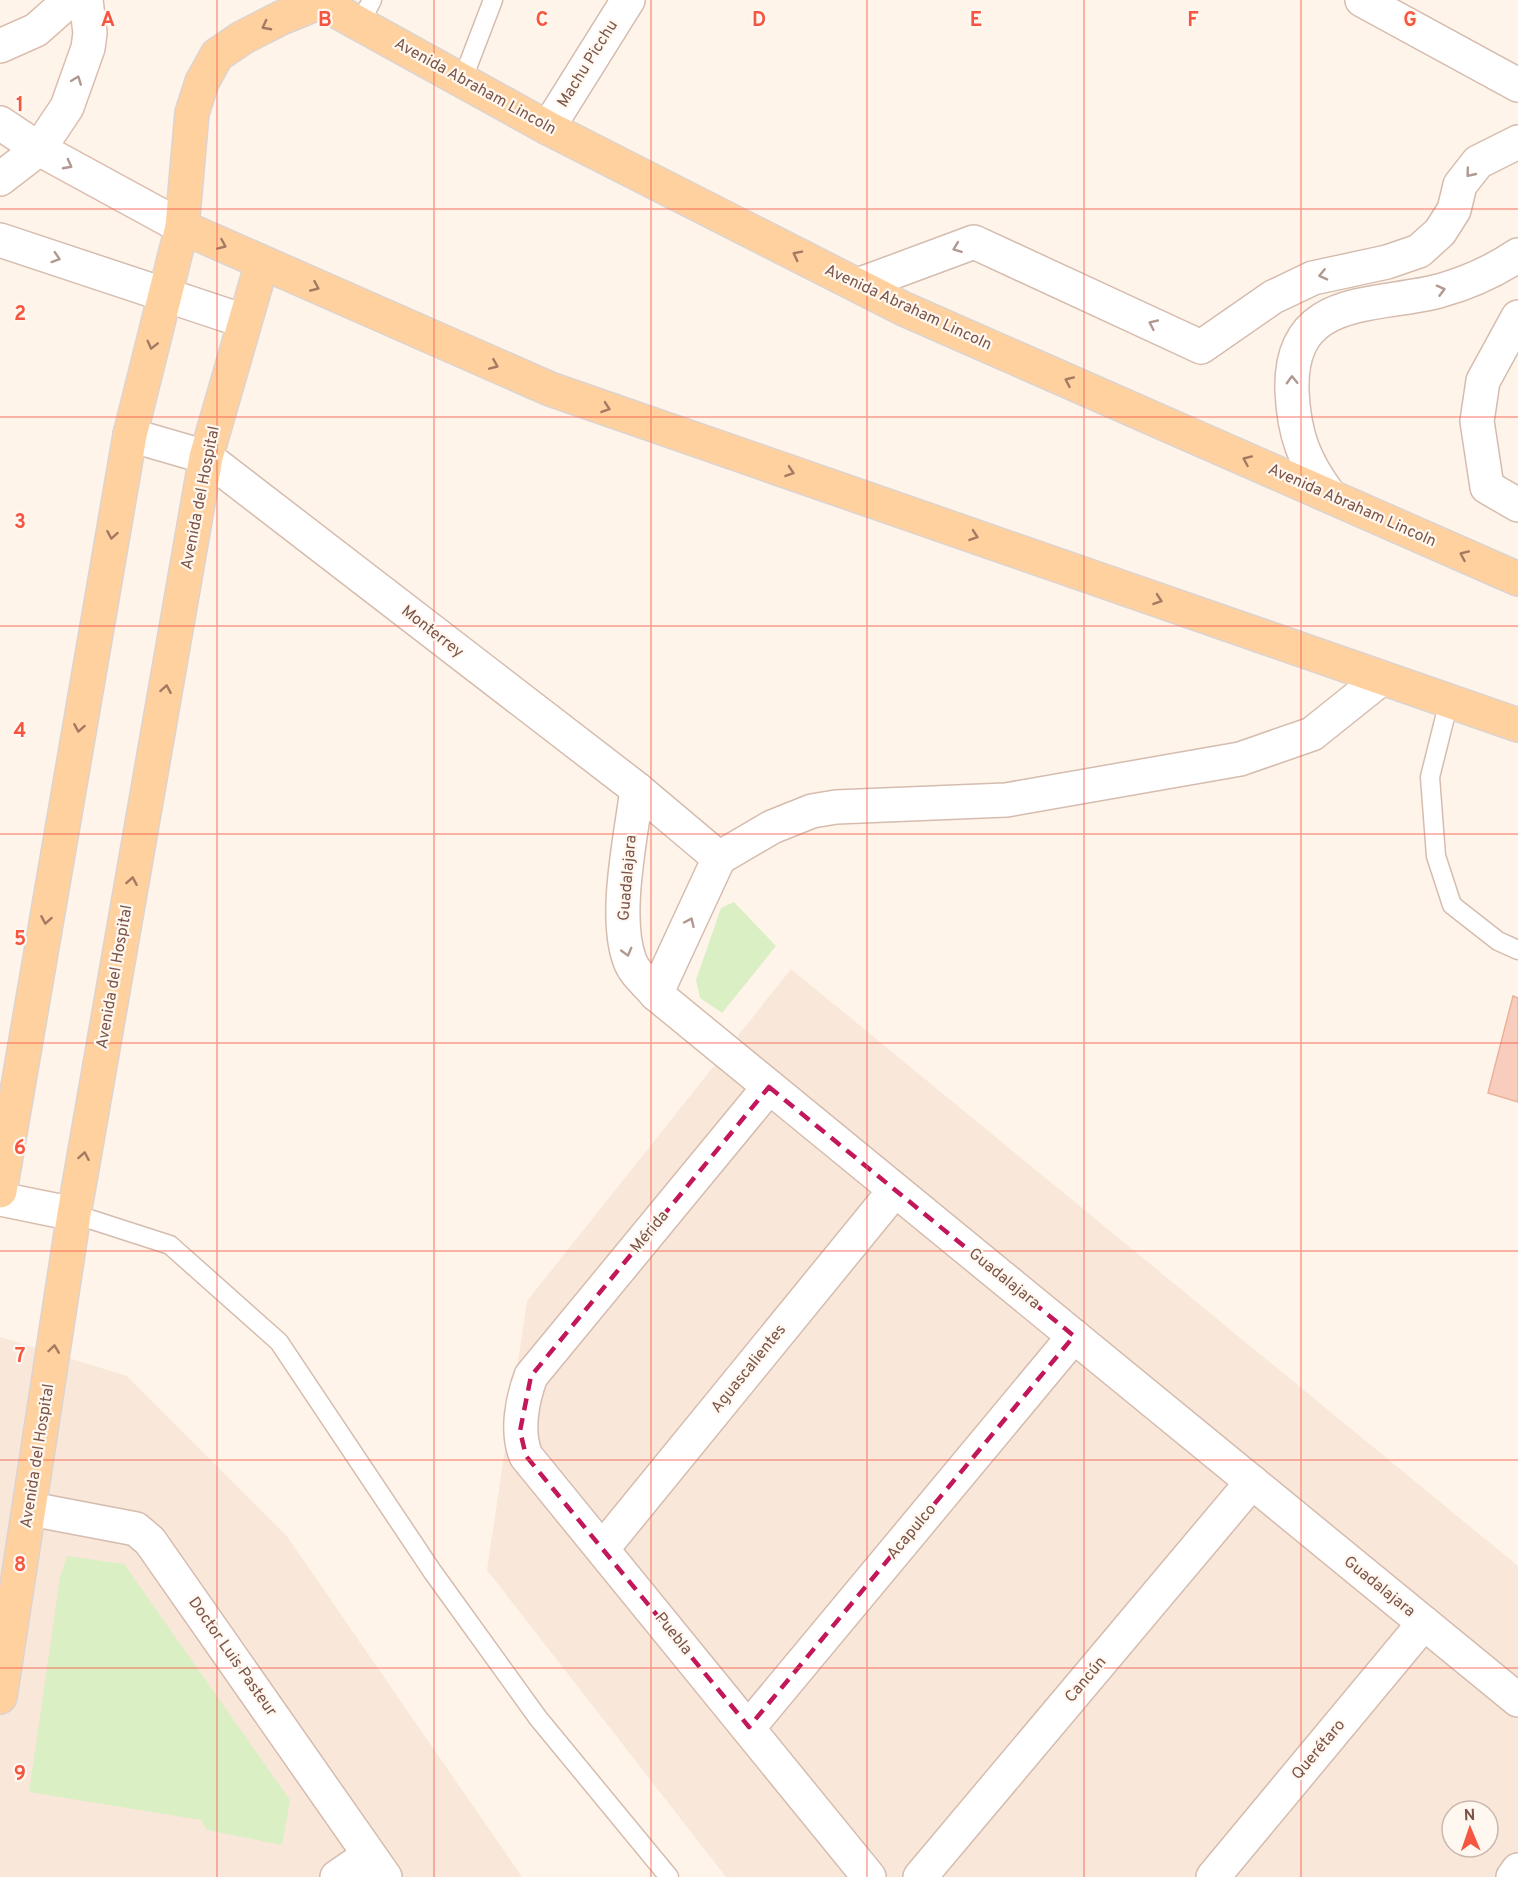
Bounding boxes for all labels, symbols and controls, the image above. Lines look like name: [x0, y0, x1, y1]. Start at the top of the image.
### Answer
text: A: [101, 8, 115, 34]
text: B: [318, 8, 332, 34]
text: C: [536, 8, 548, 34]
text: D: [752, 8, 766, 34]
text: E: [970, 8, 982, 34]
text: F: [1187, 8, 1199, 34]
text: G: [1403, 8, 1417, 34]
street label: Machu Picchu: [553, 17, 623, 111]
one-way arrow: [262, 19, 273, 30]
street label: Avenida Abraham Lincoln: [390, 34, 560, 140]
one-way arrow: [70, 75, 82, 86]
text: 1: [16, 93, 24, 119]
one-way arrow: [61, 158, 72, 169]
one-way arrow: [1466, 166, 1477, 177]
one-way arrow: [215, 238, 226, 250]
one-way arrow: [952, 241, 962, 254]
one-way arrow: [793, 250, 804, 262]
one-way arrow: [50, 251, 60, 264]
street label: Avenida Abraham Lincoln: [821, 260, 995, 356]
one-way arrow: [1318, 268, 1328, 281]
one-way arrow: [309, 279, 320, 291]
one-way arrow: [1436, 284, 1446, 297]
text: 2: [14, 302, 26, 328]
one-way arrow: [1149, 320, 1160, 332]
one-way arrow: [146, 339, 159, 349]
one-way arrow: [487, 358, 498, 370]
one-way arrow: [1286, 376, 1298, 385]
one-way arrow: [1064, 377, 1075, 389]
one-way arrow: [600, 401, 610, 413]
street label: Avenida del Hospital: [177, 425, 225, 571]
one-way arrow: [1243, 455, 1254, 467]
street label: Avenida Abraham Lincoln: [1265, 460, 1439, 552]
one-way arrow: [784, 465, 795, 478]
text: 3: [14, 510, 26, 536]
one-way arrow: [968, 529, 979, 542]
one-way arrow: [107, 531, 119, 540]
one-way arrow: [1460, 551, 1471, 563]
one-way arrow: [1152, 593, 1163, 606]
street label: Monterrey: [397, 601, 467, 663]
one-way arrow: [159, 684, 171, 694]
text: 4: [14, 719, 26, 745]
one-way arrow: [74, 723, 86, 732]
street label: Guadalajara: [614, 834, 642, 922]
one-way arrow: [125, 876, 138, 886]
street label: Avenida del Hospital: [92, 903, 138, 1051]
one-way arrow: [41, 915, 53, 924]
one-way arrow: [682, 917, 694, 928]
text: 5: [14, 927, 26, 953]
one-way arrow: [620, 946, 632, 956]
text: 6: [14, 1136, 26, 1162]
one-way arrow: [77, 1151, 90, 1161]
street label: Mérida: [627, 1207, 673, 1257]
street label: Guadalajara: [964, 1244, 1044, 1314]
street label: Aguascalientes: [707, 1321, 791, 1417]
text: 7: [15, 1344, 25, 1370]
one-way arrow: [48, 1344, 60, 1353]
street label: Avenida del Hospital: [17, 1382, 59, 1530]
street label: Acapulco: [883, 1500, 941, 1564]
street label: Guadalajara: [1339, 1552, 1419, 1622]
text: 8: [14, 1553, 26, 1579]
street label: Doctor Luis Pasteur: [183, 1593, 281, 1721]
street label: Puebla: [650, 1609, 696, 1659]
street label: Cancún: [1061, 1653, 1111, 1707]
street label: Querétaro: [1288, 1716, 1350, 1784]
text: 9: [14, 1762, 26, 1788]
north arrow: [1440, 1799, 1500, 1859]
text: N: [1463, 1806, 1476, 1826]

